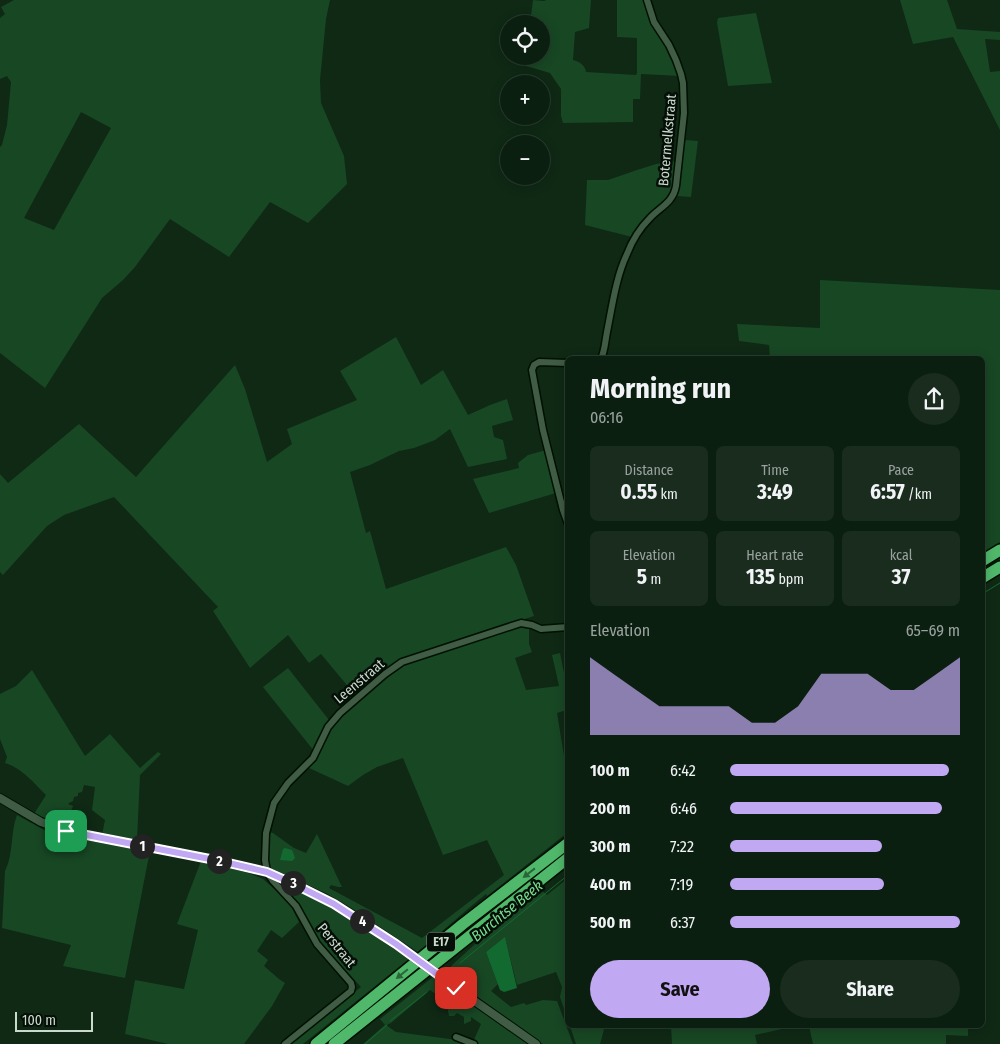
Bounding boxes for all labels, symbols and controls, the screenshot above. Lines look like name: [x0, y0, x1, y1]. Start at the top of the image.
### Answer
map controls: [500, 15, 550, 185]
button: locate: [500, 15, 550, 65]
button: +: [500, 75, 550, 125]
street label: Botermelkstraat: [655, 93, 680, 187]
button: −: [500, 135, 550, 185]
text: Morning run: [590, 372, 731, 405]
button: share: [908, 373, 960, 425]
text: 06:16: [590, 408, 623, 427]
text: Distance: [625, 462, 674, 479]
text: Time: [761, 462, 789, 479]
text: Pace: [888, 462, 914, 479]
text: 0.55: [620, 479, 657, 505]
text: 3:49: [757, 479, 793, 505]
text: 6:57: [870, 479, 905, 505]
text: km: [657, 486, 678, 503]
text: /km: [905, 486, 932, 503]
text: Elevation: [623, 547, 675, 564]
text: Heart rate: [746, 547, 804, 564]
text: kcal: [890, 547, 912, 564]
text: 5: [637, 564, 647, 590]
text: 135: [746, 564, 775, 590]
text: 37: [892, 564, 910, 590]
text: m: [647, 571, 661, 588]
text: bpm: [775, 571, 804, 588]
text: Elevation: [590, 621, 650, 640]
text: 65–69 m: [906, 621, 960, 640]
street label: Leenstraat: [331, 655, 388, 707]
text: 100 m: [590, 761, 630, 780]
text: 6:42: [670, 761, 696, 780]
text: 200 m: [590, 799, 630, 818]
text: 6:46: [670, 799, 697, 818]
pin: [45, 810, 87, 852]
icon: arrive: [52, 817, 80, 845]
pin: 1: [130, 834, 154, 858]
text: 300 m: [590, 837, 631, 856]
text: 7:22: [670, 837, 694, 856]
text: 1: [140, 838, 145, 855]
pin: 2: [206, 848, 232, 874]
text: 2: [216, 853, 223, 870]
one-way arrow: [523, 867, 536, 878]
pin: 3: [280, 870, 306, 896]
text: 3: [290, 875, 297, 892]
text: 400 m: [590, 875, 631, 894]
text: 7:19: [670, 875, 693, 894]
water label: Burchtse Beek: [468, 876, 547, 945]
pin: 4: [350, 908, 374, 934]
text: 4: [359, 913, 366, 930]
text: 500 m: [590, 913, 631, 932]
text: 6:37: [670, 913, 695, 932]
street label: Perstraat: [314, 920, 360, 971]
road number: E17: [427, 932, 455, 952]
button: Save: [590, 960, 770, 1018]
button: Share: [780, 960, 960, 1018]
pin: [435, 967, 477, 1009]
one-way arrow: [396, 968, 409, 979]
icon: check: [442, 974, 470, 1002]
scale bar: [15, 1009, 92, 1032]
text: 100 m: [22, 1012, 56, 1029]

